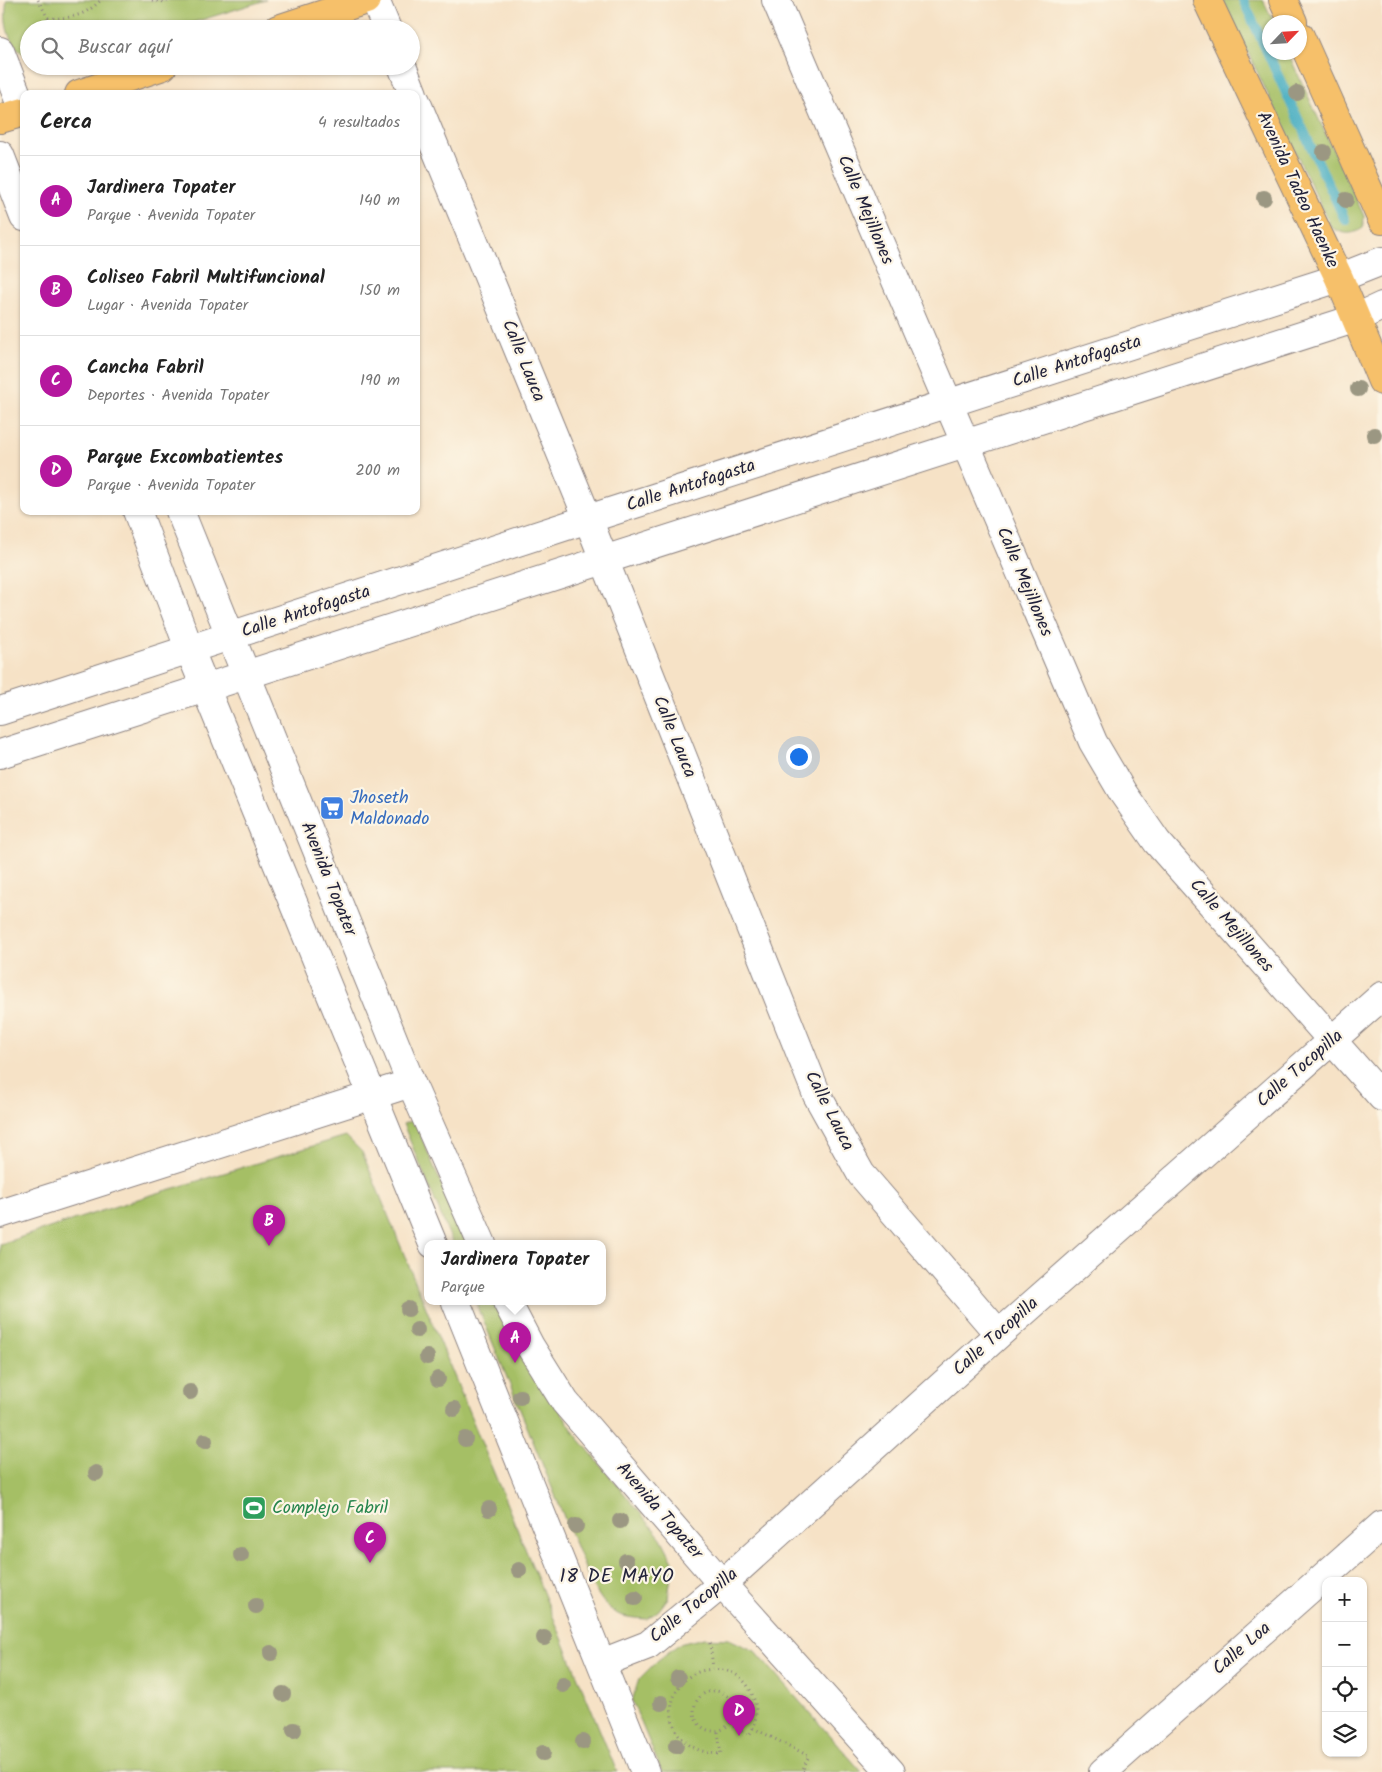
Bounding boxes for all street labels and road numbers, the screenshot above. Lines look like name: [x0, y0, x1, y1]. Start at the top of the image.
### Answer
street label: Avenida Tadeo Haenke: [1248, 107, 1346, 273]
street label: Calle Mejillones: [829, 151, 901, 270]
street label: Calle Lauca: [493, 315, 553, 407]
street label: Calle Antofagasta: [1009, 327, 1145, 397]
street label: Calle Antofagasta: [623, 451, 759, 521]
street label: Calle Mejillones: [988, 523, 1060, 642]
street label: Calle Antofagasta: [238, 577, 374, 647]
street label: Calle Lauca: [644, 691, 704, 783]
street label: Avenida Topater: [292, 817, 365, 941]
street label: Calle Mejillones: [1182, 872, 1280, 980]
street label: Calle Tocopilla: [1250, 1023, 1350, 1115]
street label: Calle Lauca: [796, 1066, 862, 1156]
street label: Calle Tocopilla: [946, 1290, 1046, 1384]
street label: Avenida Topater: [608, 1456, 710, 1567]
street label: Calle Tocopilla: [643, 1561, 745, 1651]
street label: Calle Loa: [1206, 1615, 1278, 1683]

